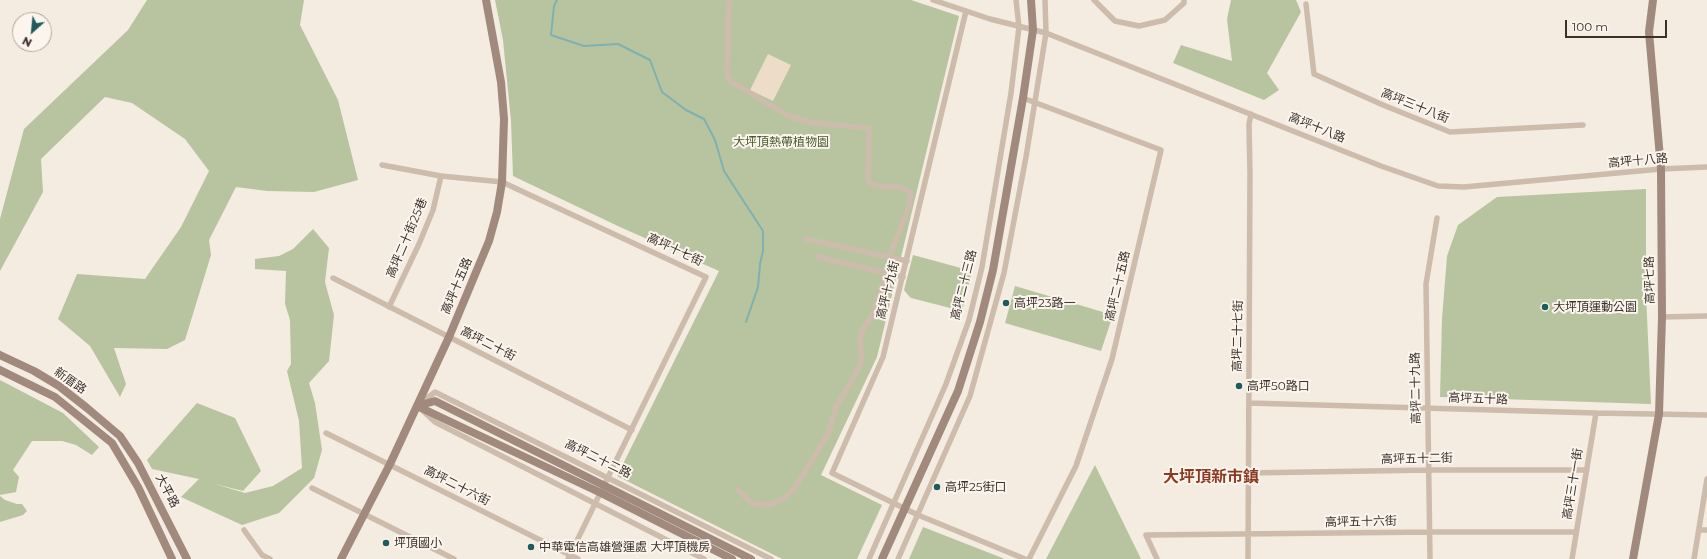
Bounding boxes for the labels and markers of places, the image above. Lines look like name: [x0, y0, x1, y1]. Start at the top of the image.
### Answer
place label: 高坪23路一: [1014, 296, 1076, 310]
marker: 高坪23路一: [1001, 298, 1011, 308]
place label: 大坪頂運動公園: [1553, 300, 1637, 314]
marker: 大坪頂運動公園: [1540, 302, 1550, 312]
place label: 高坪50路口: [1247, 379, 1310, 393]
marker: 高坪50路口: [1234, 381, 1244, 391]
place label: 高坪25街口: [945, 480, 1007, 494]
marker: 高坪25街口: [932, 482, 942, 492]
place label: 坪頂國小: [394, 536, 442, 550]
marker: 坪頂國小: [381, 538, 391, 548]
place label: 中華電信高雄營運處 大坪頂機房: [539, 540, 710, 554]
marker: 中華電信高雄營運處 大坪頂機房: [526, 542, 536, 552]

